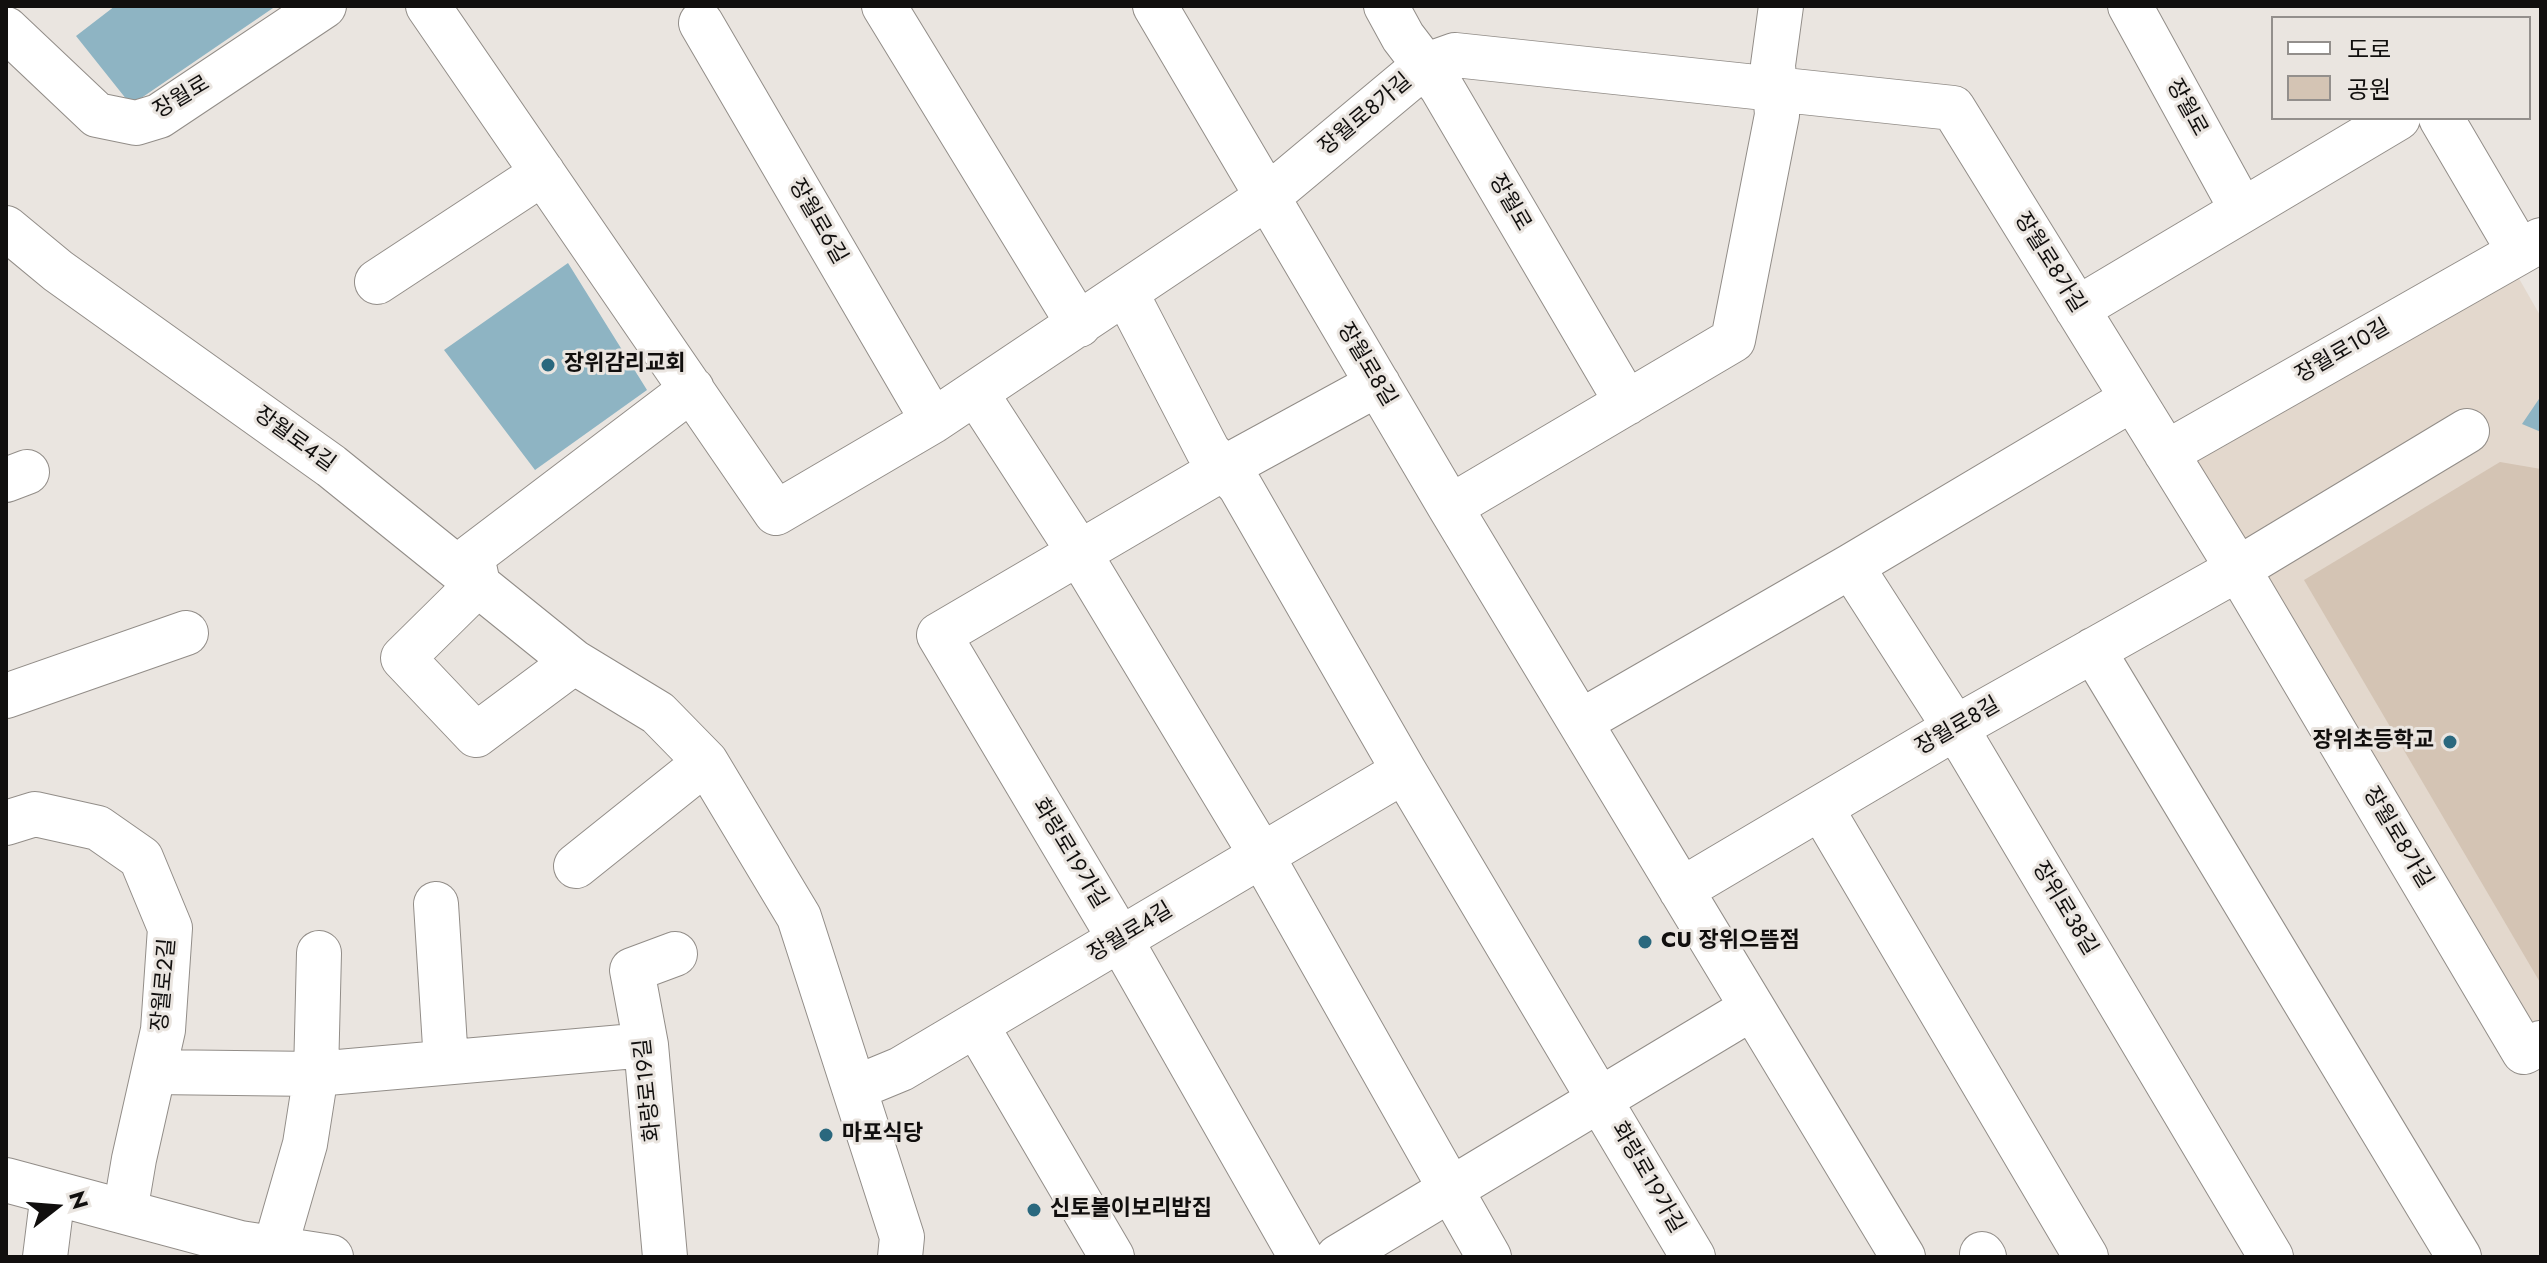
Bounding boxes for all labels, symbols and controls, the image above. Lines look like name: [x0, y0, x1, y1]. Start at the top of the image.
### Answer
legend: [2271, 16, 2531, 120]
text: 도로: [2347, 32, 2391, 67]
street label: 장월로8가길: [1314, 69, 1418, 161]
street label: 장월로: [149, 71, 215, 125]
text: 공원: [2347, 72, 2391, 107]
street label: 장월로: [2160, 75, 2212, 141]
street label: 장월로: [1482, 170, 1536, 236]
street label: 장월로6길: [782, 175, 852, 269]
street label: 장월로8가길: [2008, 208, 2090, 318]
street label: 장월로10길: [2291, 315, 2395, 389]
street label: 장월로8길: [1331, 318, 1401, 412]
place label: 장위감리교회: [564, 352, 685, 378]
marker: 장위감리교회: [539, 356, 557, 374]
street label: 장월로4길: [248, 402, 340, 478]
street label: 장월로8길: [1911, 692, 2005, 762]
place label: 장위초등학교: [2313, 729, 2434, 755]
marker: 장위초등학교: [2441, 733, 2459, 751]
street label: 장월로8가길: [2357, 783, 2437, 893]
street label: 화랑로19가길: [1026, 794, 1112, 914]
street label: 장위로38길: [2026, 857, 2102, 961]
street label: 장월로4길: [1084, 898, 1178, 968]
place label: CU 장위으뜸점: [1661, 929, 1800, 955]
marker: CU 장위으뜸점: [1636, 933, 1654, 951]
street label: 장월로2길: [148, 937, 182, 1033]
street label: 화랑로19길: [630, 1037, 668, 1143]
street label: 화랑로19가길: [1605, 1118, 1689, 1238]
place label: 마포식당: [842, 1122, 923, 1148]
marker: 마포식당: [817, 1126, 835, 1144]
north arrow: [16, 1167, 96, 1247]
text: N: [61, 1187, 97, 1213]
place label: 신토불이보리밥집: [1050, 1197, 1212, 1223]
marker: 신토불이보리밥집: [1025, 1201, 1043, 1219]

